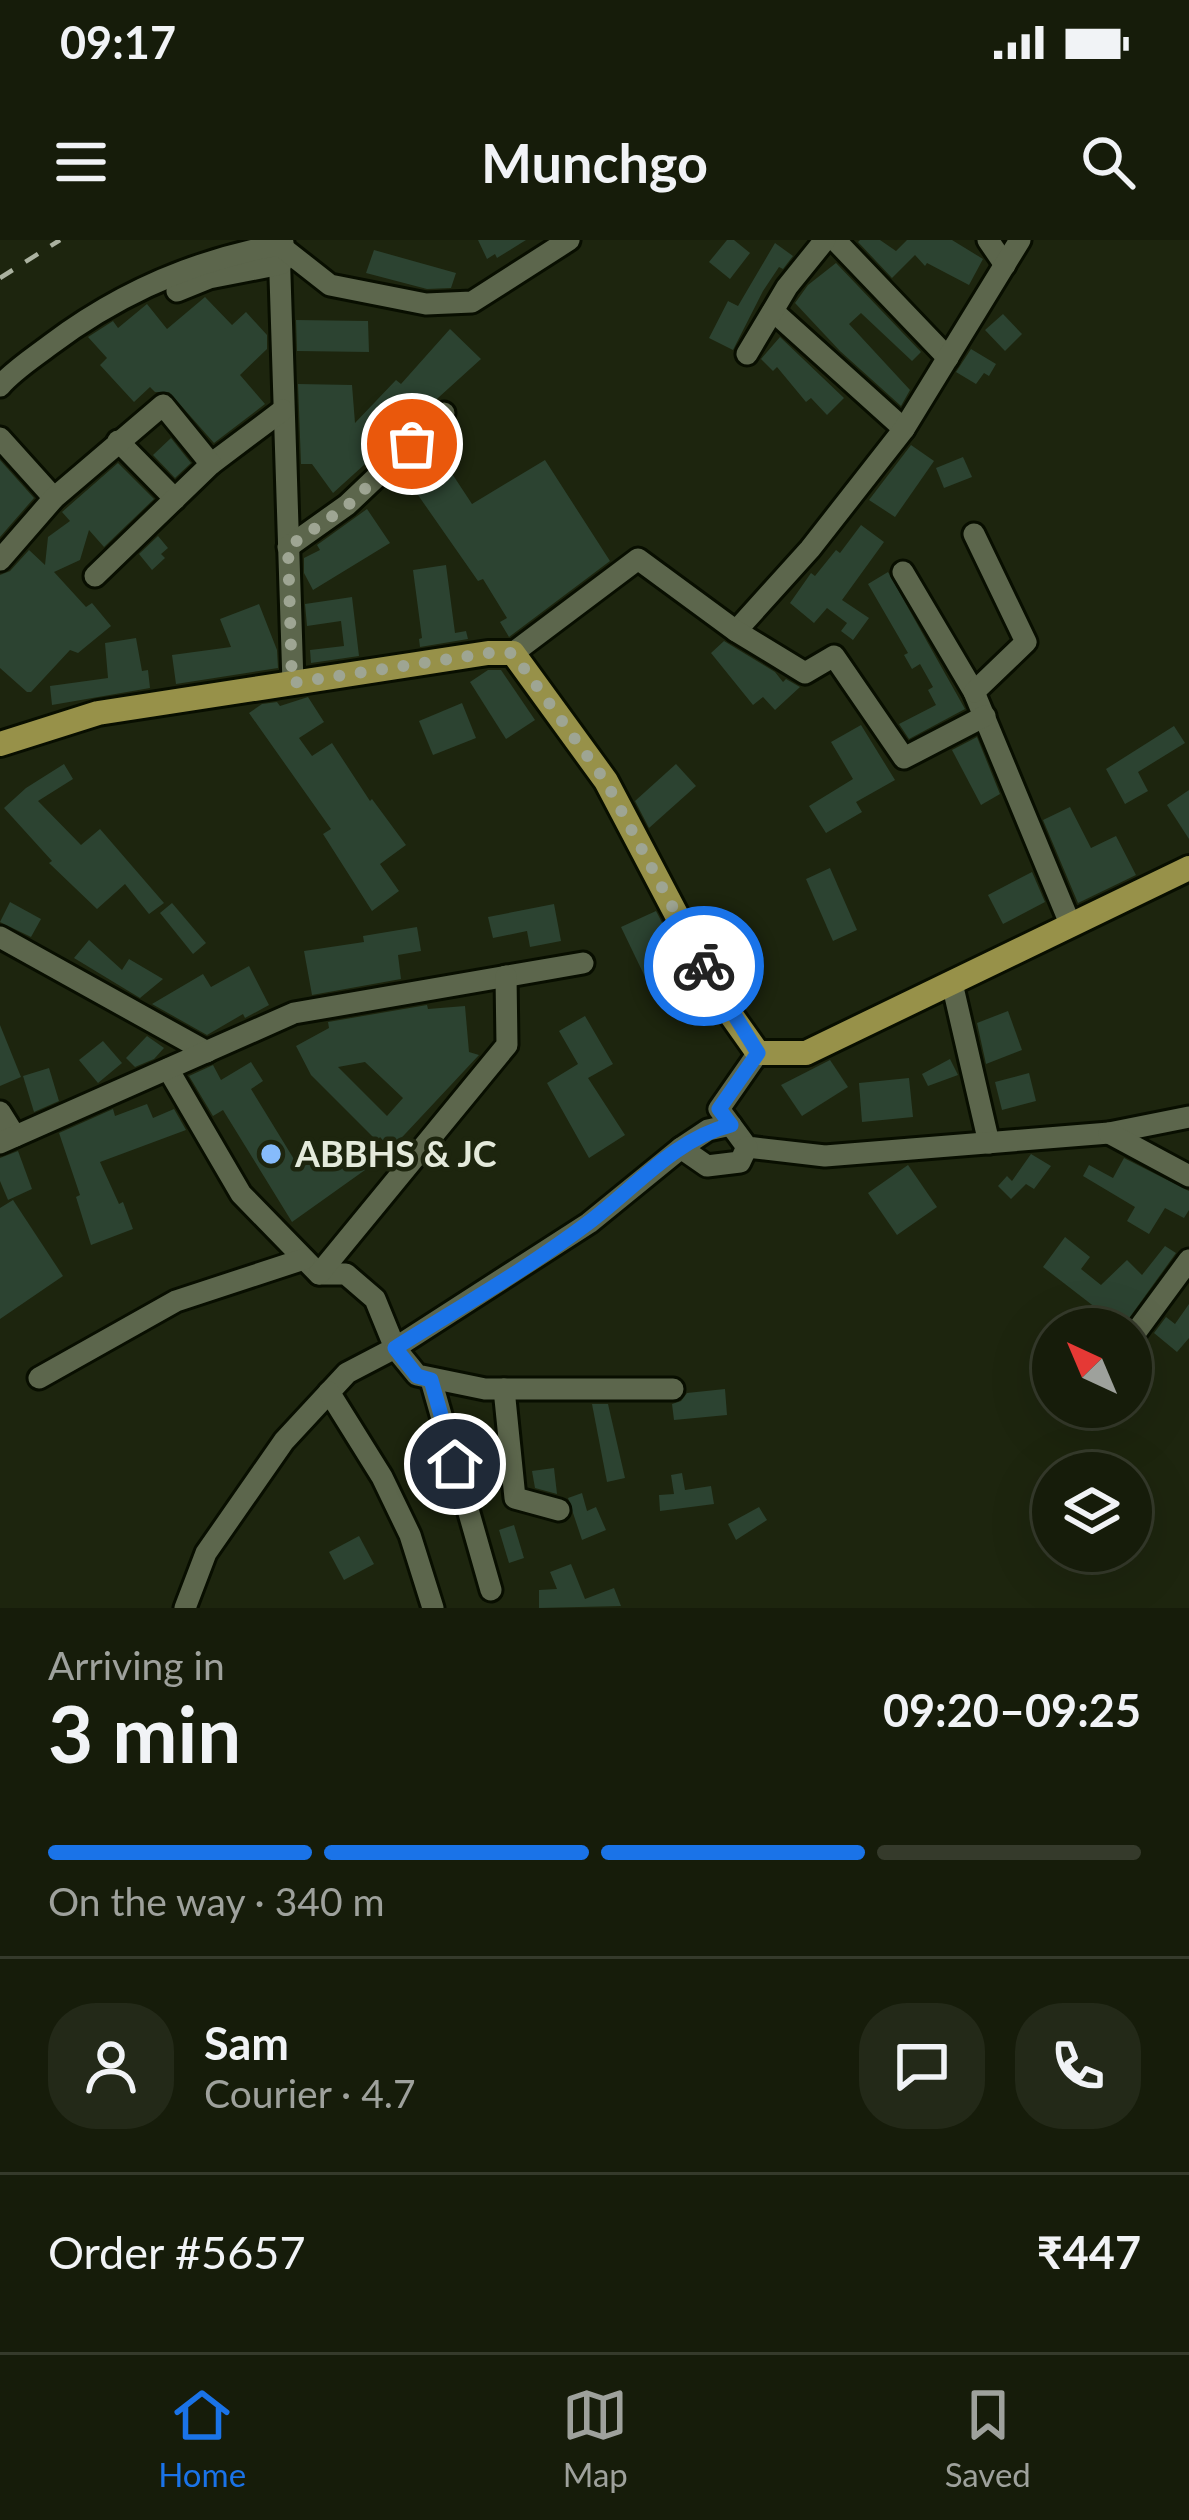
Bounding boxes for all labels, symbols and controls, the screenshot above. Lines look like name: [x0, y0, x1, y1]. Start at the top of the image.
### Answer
text: 09:17: [60, 15, 176, 69]
icon: menu: [48, 129, 114, 195]
icon: search: [1075, 129, 1141, 195]
text: Munchgo: [481, 130, 708, 195]
pin: [361, 393, 463, 495]
icon: bag: [379, 411, 445, 477]
courier: [644, 906, 764, 1026]
icon: bike: [671, 933, 737, 999]
place label: ABBHS & JC: [294, 1131, 497, 1175]
marker: ABBHS & JC: [258, 1141, 284, 1167]
north arrow: [1032, 1308, 1152, 1428]
map controls: [1032, 1308, 1152, 1572]
pin: [404, 1413, 506, 1515]
icon: home: [422, 1431, 488, 1497]
button: layers: [1032, 1452, 1152, 1572]
text: Arriving in: [48, 1642, 225, 1688]
text: 09:20–09:25: [883, 1683, 1141, 1737]
text: 3 min: [48, 1686, 241, 1780]
text: On the way · 340 m: [48, 1878, 385, 1924]
button: person: [48, 2003, 174, 2129]
button: chat: [859, 2003, 985, 2129]
button: phone: [1015, 2003, 1141, 2129]
text: Sam: [204, 2016, 289, 2070]
text: Courier · 4.7: [204, 2070, 416, 2116]
text: Order #5657: [48, 2225, 306, 2279]
text: ₹447: [1037, 2225, 1141, 2279]
tab: Home: [158, 2382, 246, 2494]
tab: Map: [562, 2382, 628, 2494]
tab: Saved: [945, 2382, 1031, 2494]

